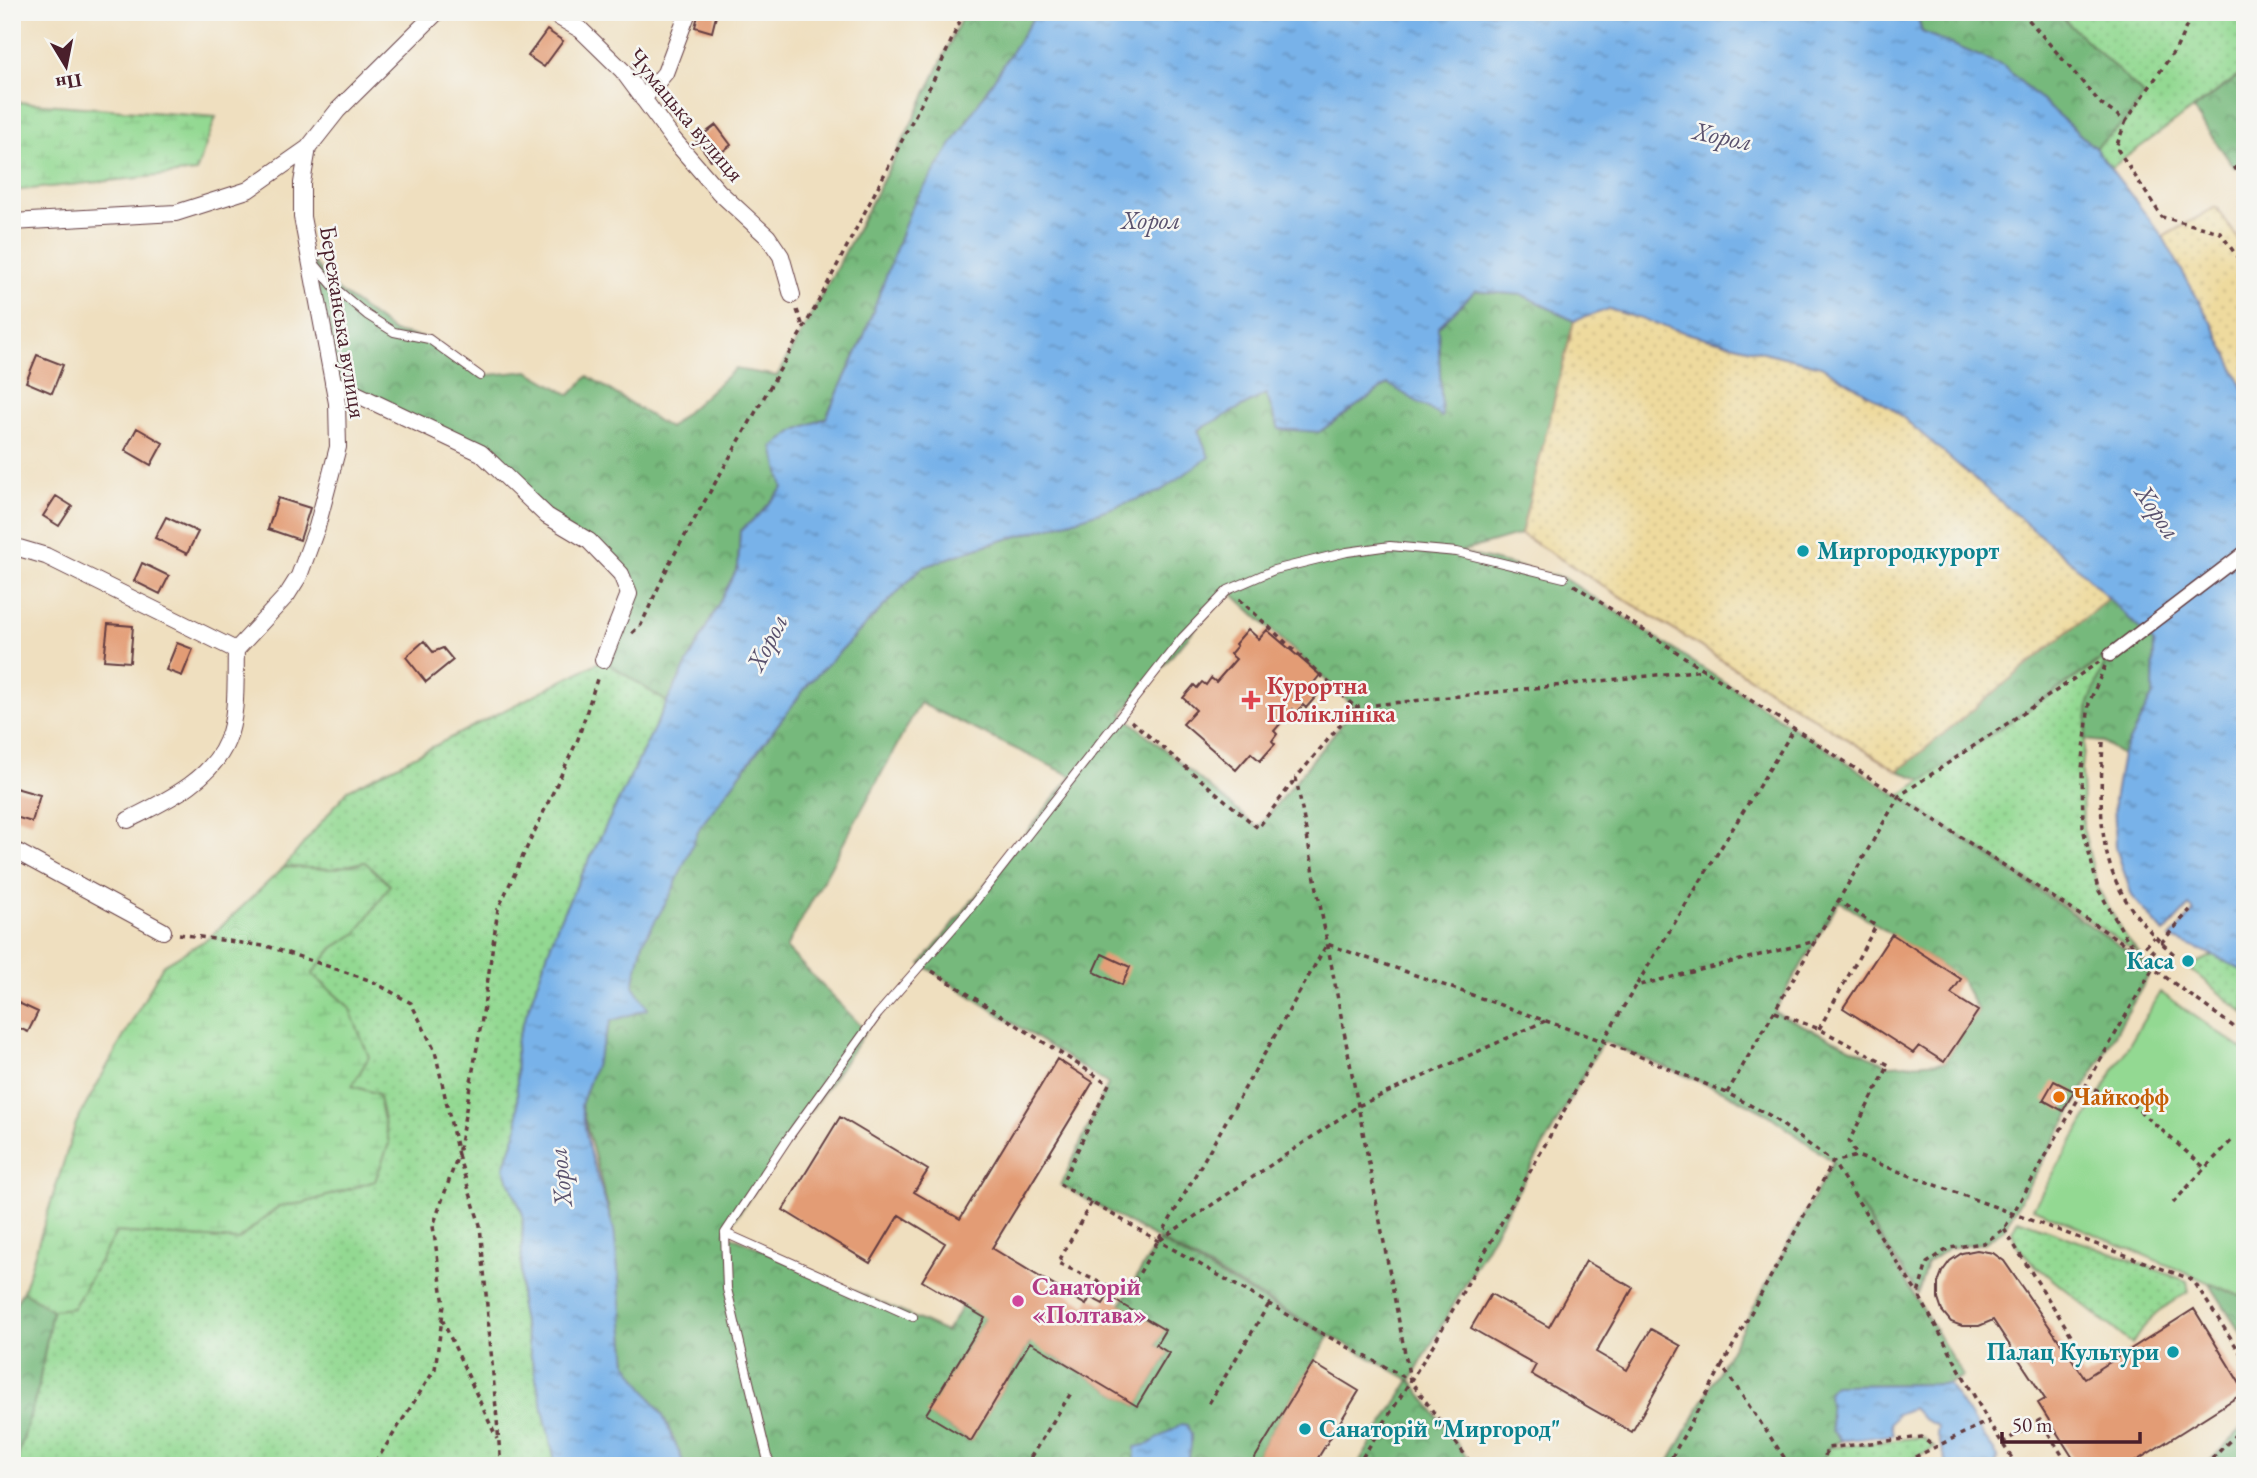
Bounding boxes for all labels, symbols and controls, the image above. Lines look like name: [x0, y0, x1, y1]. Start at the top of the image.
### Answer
north arrow: [32, 32, 102, 102]
street label: Чумацька вулиця: [621, 41, 752, 188]
text: Пн: [54, 68, 84, 97]
water label: Хорол: [1689, 113, 1756, 159]
water label: Хорол: [1119, 203, 1181, 237]
street label: Бережанська вулиця: [313, 223, 374, 421]
water label: Хорол: [2126, 476, 2189, 546]
place label: Миргородкурорт: [1817, 535, 2000, 567]
marker: Миргородкурорт: [1795, 543, 1811, 559]
water label: Хорол: [737, 608, 796, 678]
place label: Курортна Поліклініка: [1267, 670, 1396, 729]
marker: Курортна Поліклініка: [1241, 690, 1261, 710]
place label: Каса: [2127, 945, 2174, 976]
marker: Каса: [2180, 953, 2196, 969]
place label: Чайкофф: [2073, 1081, 2169, 1112]
marker: Чайкофф: [2051, 1089, 2067, 1105]
water label: Хорол: [540, 1146, 580, 1210]
place label: Санаторій «Полтава»: [1032, 1271, 1147, 1330]
marker: Санаторій «Полтава»: [1010, 1293, 1026, 1309]
place label: Палац Культури: [1987, 1336, 2159, 1368]
marker: Палац Культури: [2165, 1344, 2181, 1360]
scale bar: [2002, 1401, 2140, 1445]
text: 50 m: [2012, 1411, 2053, 1438]
place label: Санаторій "Миргород": [1319, 1413, 1561, 1444]
marker: Санаторій "Миргород": [1297, 1421, 1313, 1437]

